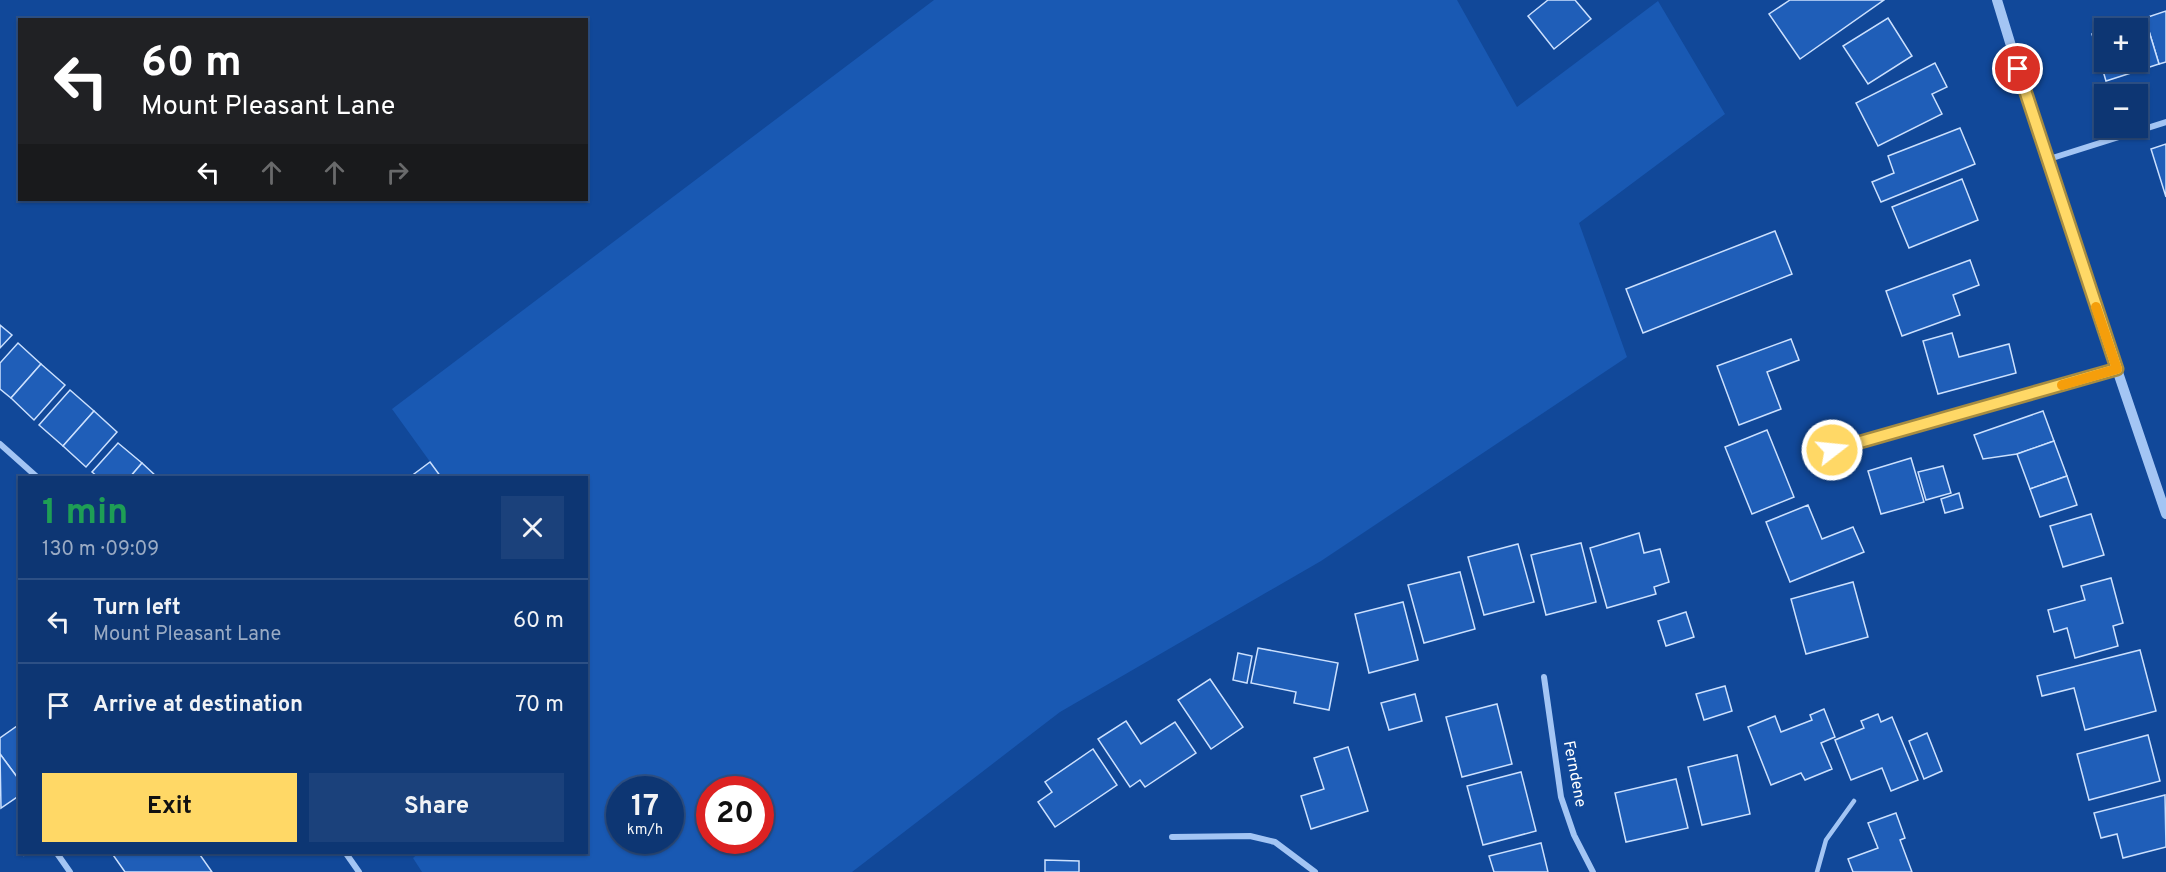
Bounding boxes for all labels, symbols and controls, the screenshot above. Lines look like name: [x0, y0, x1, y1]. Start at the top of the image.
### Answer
map controls: [2094, 18, 2148, 138]
button: +: [2094, 18, 2148, 72]
text: 60 m: [141, 38, 242, 91]
icon: left: [42, 42, 120, 120]
pin: [1992, 43, 2043, 94]
icon: arrive: [2001, 52, 2034, 85]
button: −: [2094, 84, 2148, 138]
text: Mount Pleasant Lane: [141, 90, 395, 124]
icon: left: [192, 156, 225, 189]
icon: ahead: [255, 156, 288, 189]
icon: ahead: [318, 156, 351, 189]
icon: right: [381, 156, 414, 189]
position arrow: [1800, 418, 1864, 482]
text: 1 min: [42, 491, 128, 537]
button: close: [501, 496, 564, 559]
text: 130 m · 09:09: [42, 537, 159, 563]
text: Turn left: [93, 595, 181, 622]
icon: left: [42, 605, 75, 638]
text: 60 m: [513, 608, 564, 635]
text: Mount Pleasant Lane: [93, 622, 281, 648]
icon: arrive: [42, 689, 75, 722]
text: Arrive at destination: [93, 692, 303, 719]
text: 70 m: [515, 692, 564, 719]
street label: Ferndene: [1558, 739, 1590, 809]
button: Exit: [42, 773, 297, 842]
button: Share: [309, 773, 564, 842]
speed limit sign: 20: [696, 776, 774, 854]
text: 17: [631, 789, 659, 826]
text: km/h: [627, 821, 663, 840]

